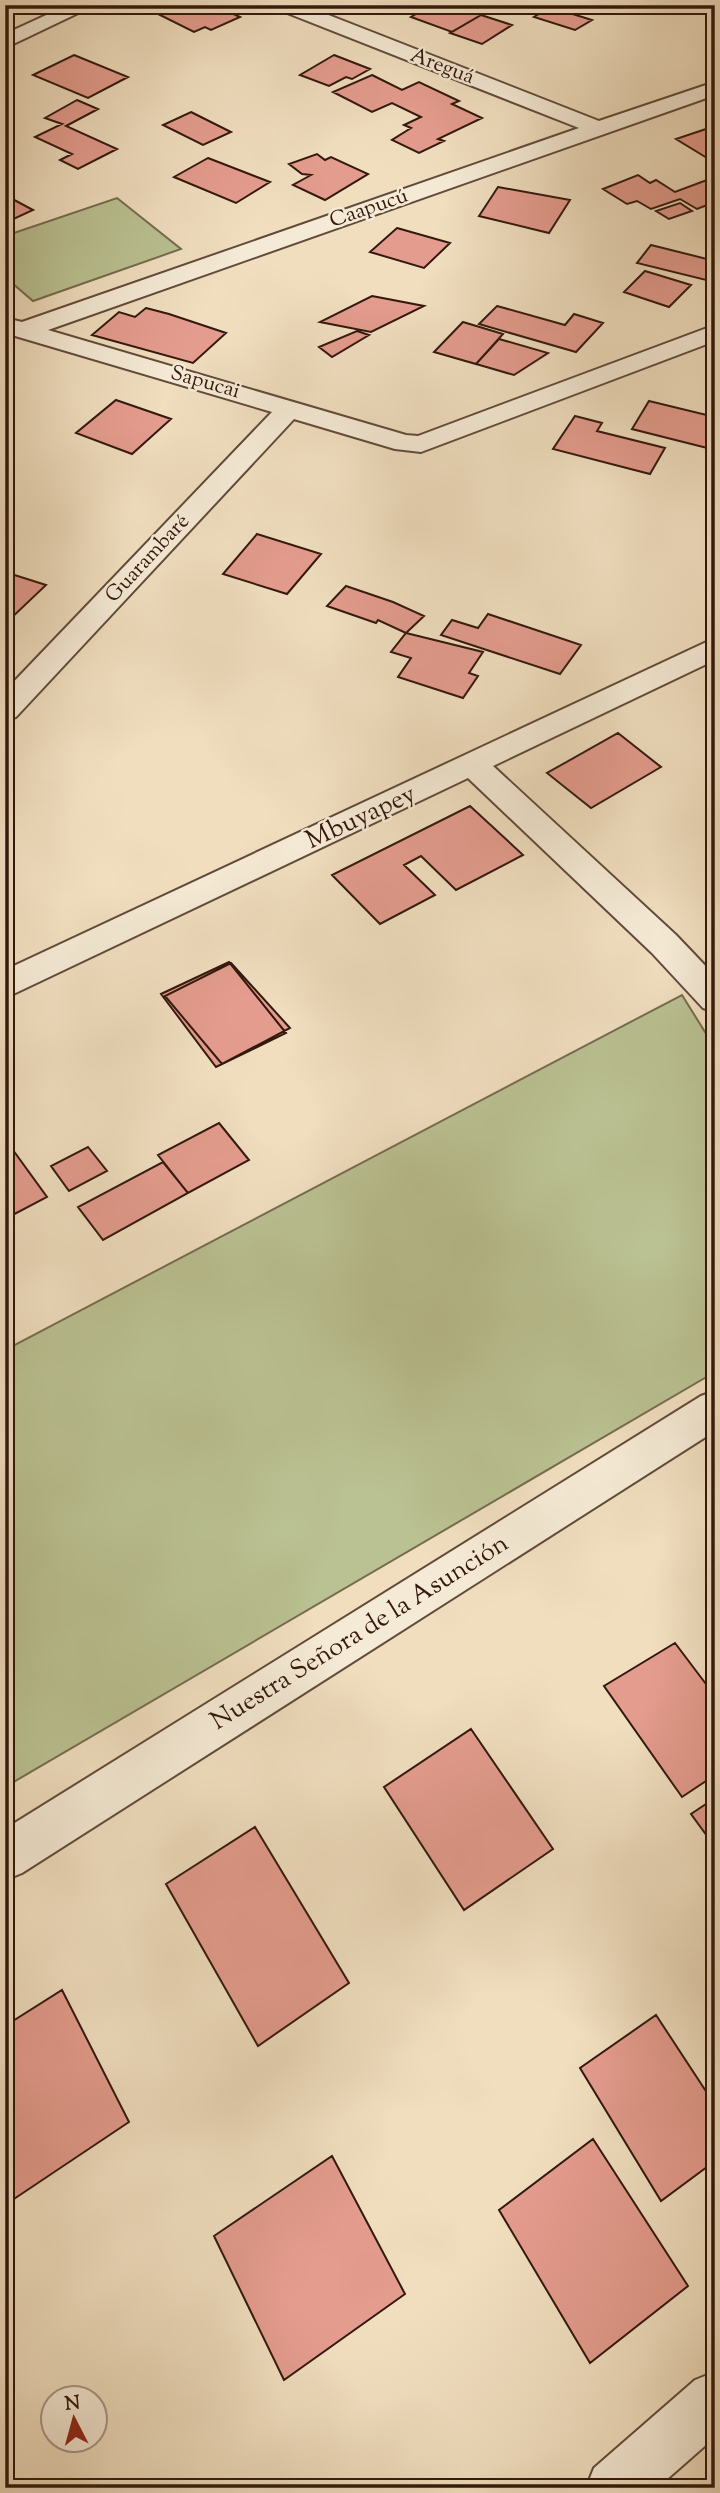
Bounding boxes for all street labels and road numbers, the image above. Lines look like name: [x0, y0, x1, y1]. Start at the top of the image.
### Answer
street label: Areguá: [406, 41, 479, 93]
street label: Caapucú: [326, 182, 412, 236]
street label: Sapucai: [167, 359, 243, 407]
street label: Guarambaré: [99, 508, 197, 610]
street label: Mbuyapey: [300, 776, 422, 860]
street label: Nuestra Señora de la Asunción: [204, 1526, 516, 1740]

